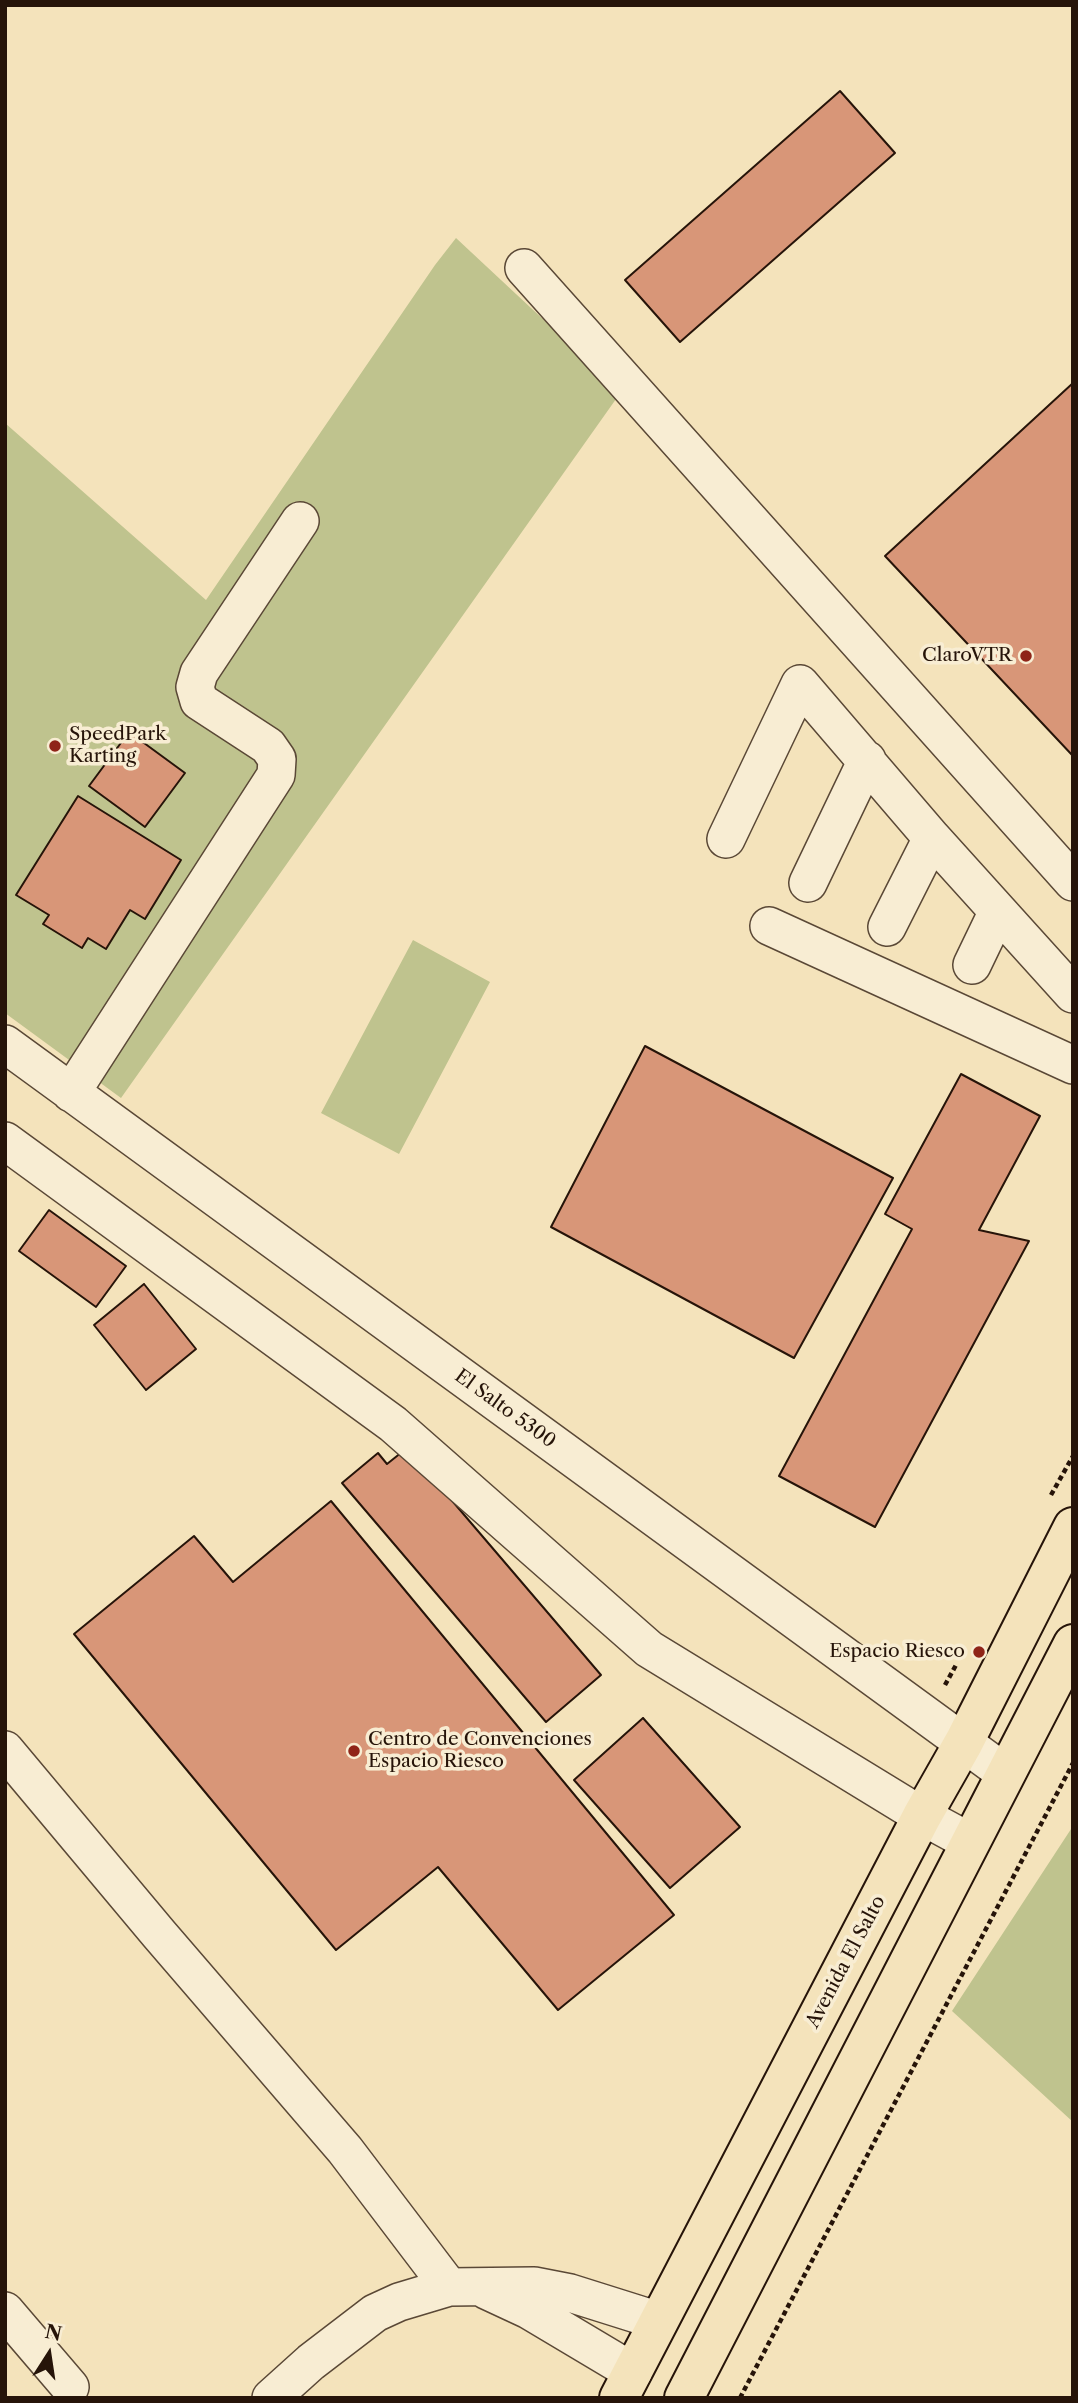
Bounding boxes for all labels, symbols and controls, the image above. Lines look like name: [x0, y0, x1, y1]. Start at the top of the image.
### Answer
place label: ClaroVTR: [922, 645, 1012, 667]
marker: ClaroVTR: [1018, 648, 1034, 664]
place label: SpeedPark Karting: [69, 724, 166, 768]
marker: SpeedPark Karting: [47, 738, 63, 754]
street label: El Salto 5300: [450, 1365, 560, 1453]
place label: Espacio Riesco: [829, 1641, 965, 1663]
marker: Espacio Riesco: [971, 1644, 987, 1660]
place label: Centro de Convenciones Espacio Riesco: [368, 1729, 592, 1773]
marker: Centro de Convenciones Espacio Riesco: [346, 1743, 362, 1759]
street label: Avenida El Salto: [801, 1892, 891, 2032]
north arrow: [14, 2319, 84, 2389]
text: N: [43, 2320, 64, 2346]

